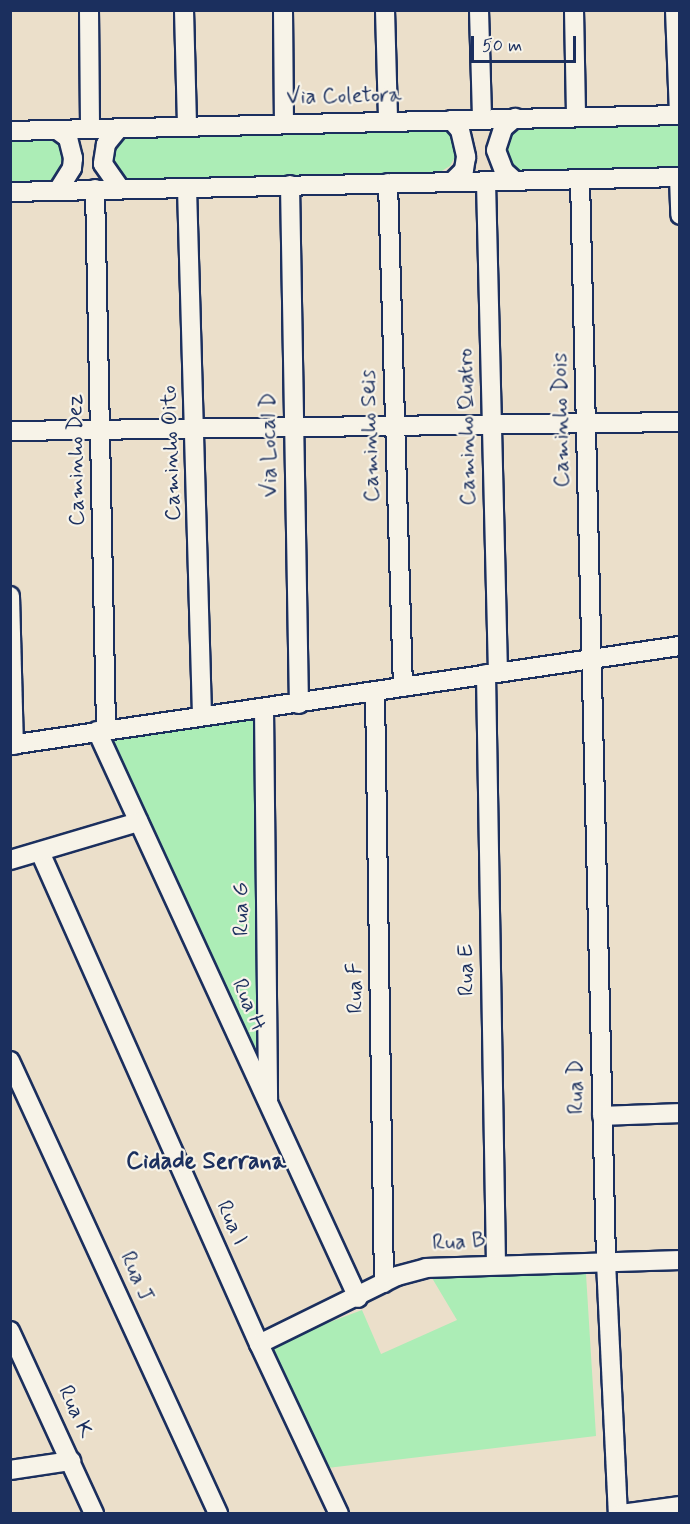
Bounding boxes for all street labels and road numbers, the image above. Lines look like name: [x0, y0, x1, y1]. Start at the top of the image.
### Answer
street label: Via Coletora: [286, 83, 402, 111]
street label: Caminho Quatro: [453, 348, 483, 506]
street label: Caminho Dois: [548, 352, 576, 488]
street label: Caminho Seis: [355, 369, 387, 503]
street label: Caminho Oito: [156, 385, 188, 521]
street label: Via Local D: [256, 392, 284, 498]
street label: Caminho Dez: [63, 394, 91, 526]
street label: Rua G: [228, 882, 256, 936]
street label: Rua E: [453, 944, 481, 996]
street label: Rua F: [342, 962, 370, 1014]
street label: Rua H: [225, 975, 271, 1035]
street label: Rua D: [563, 1059, 591, 1115]
street label: Rua I: [209, 1194, 253, 1252]
street label: Rua B: [432, 1228, 486, 1258]
street label: Rua J: [113, 1248, 159, 1306]
street label: Rua K: [51, 1382, 99, 1442]

